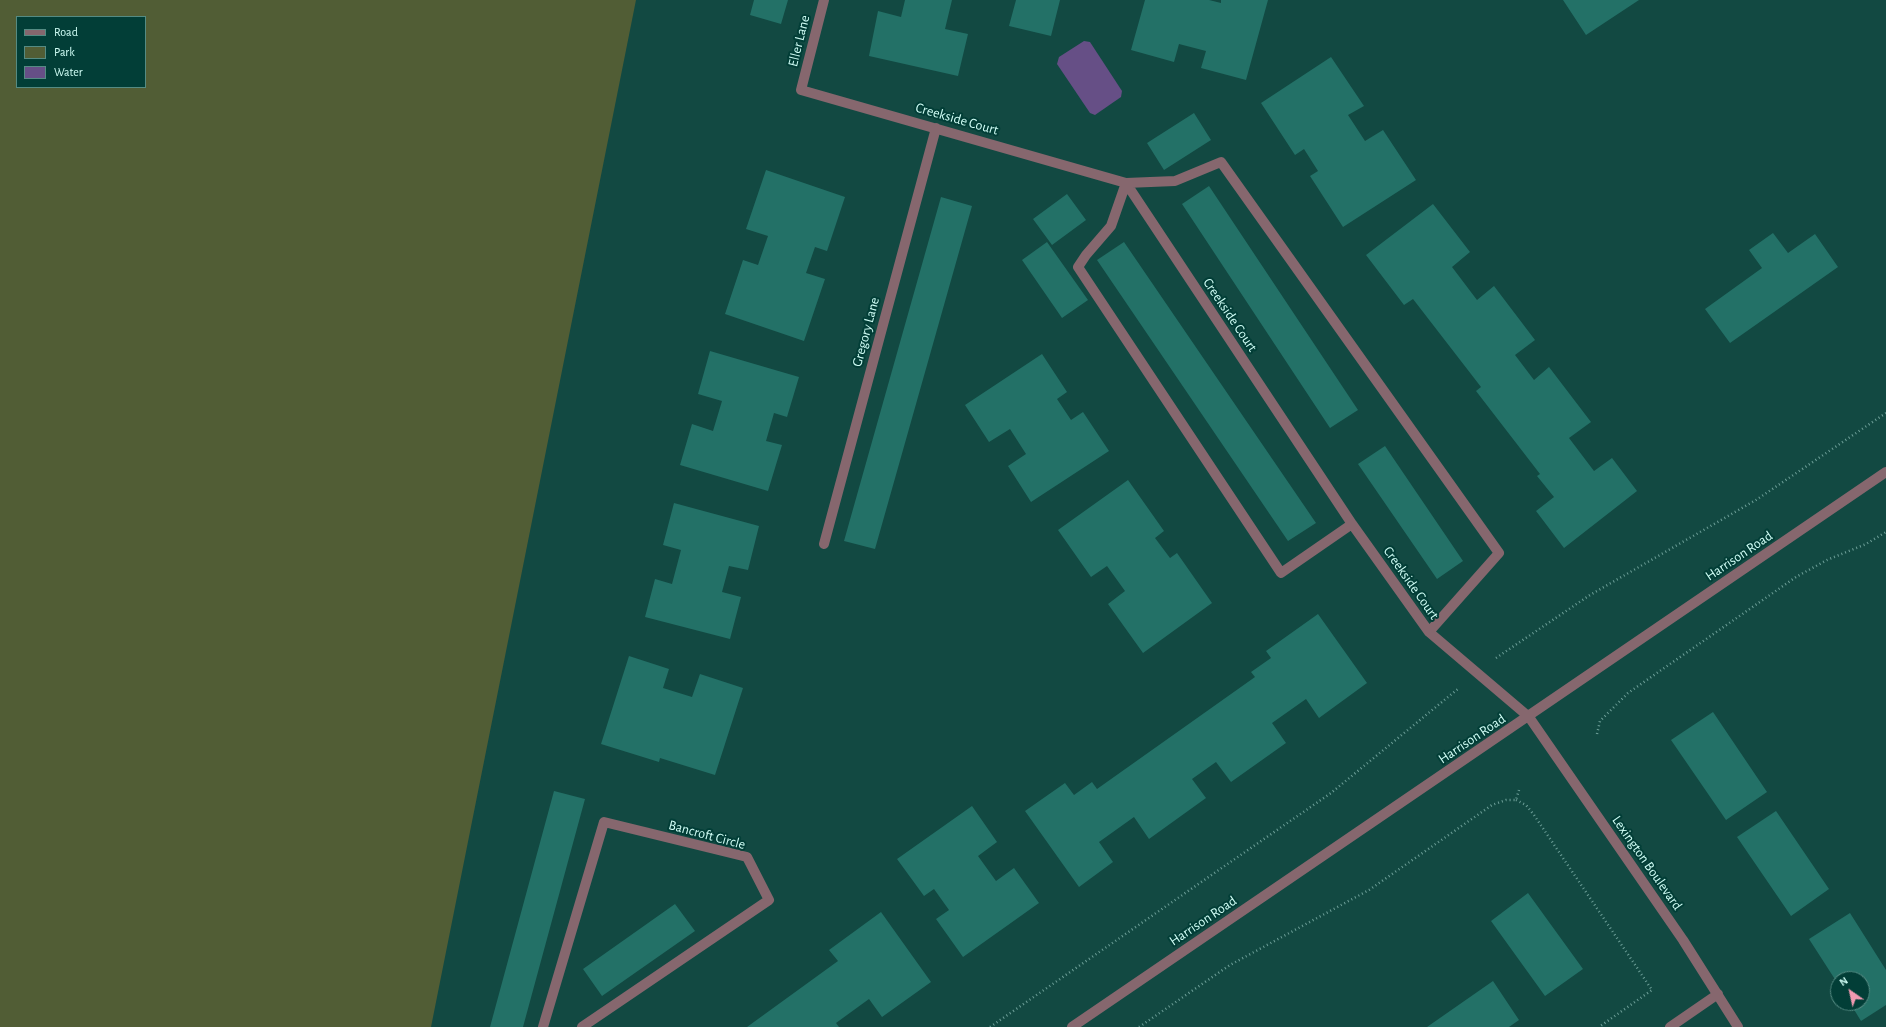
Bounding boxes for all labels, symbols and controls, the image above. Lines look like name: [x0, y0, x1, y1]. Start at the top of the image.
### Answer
street label: Eller Lane: [784, 13, 814, 69]
legend: [16, 16, 146, 88]
text: Road: [54, 26, 78, 38]
text: Park: [54, 46, 75, 58]
text: Water: [54, 66, 83, 78]
street label: Creekside Court: [914, 99, 1000, 139]
street label: Creekside Court: [1199, 275, 1261, 355]
street label: Gregory Lane: [849, 295, 883, 369]
street label: Harrison Road: [1702, 527, 1776, 585]
street label: Creekside Court: [1380, 543, 1442, 623]
street label: Harrison Road: [1435, 710, 1509, 768]
street label: Lexington Boulevard: [1608, 813, 1686, 913]
street label: Bancroft Circle: [667, 817, 747, 853]
street label: Harrison Road: [1166, 892, 1240, 950]
north arrow: [1830, 971, 1870, 1011]
text: N: [1837, 975, 1850, 988]

